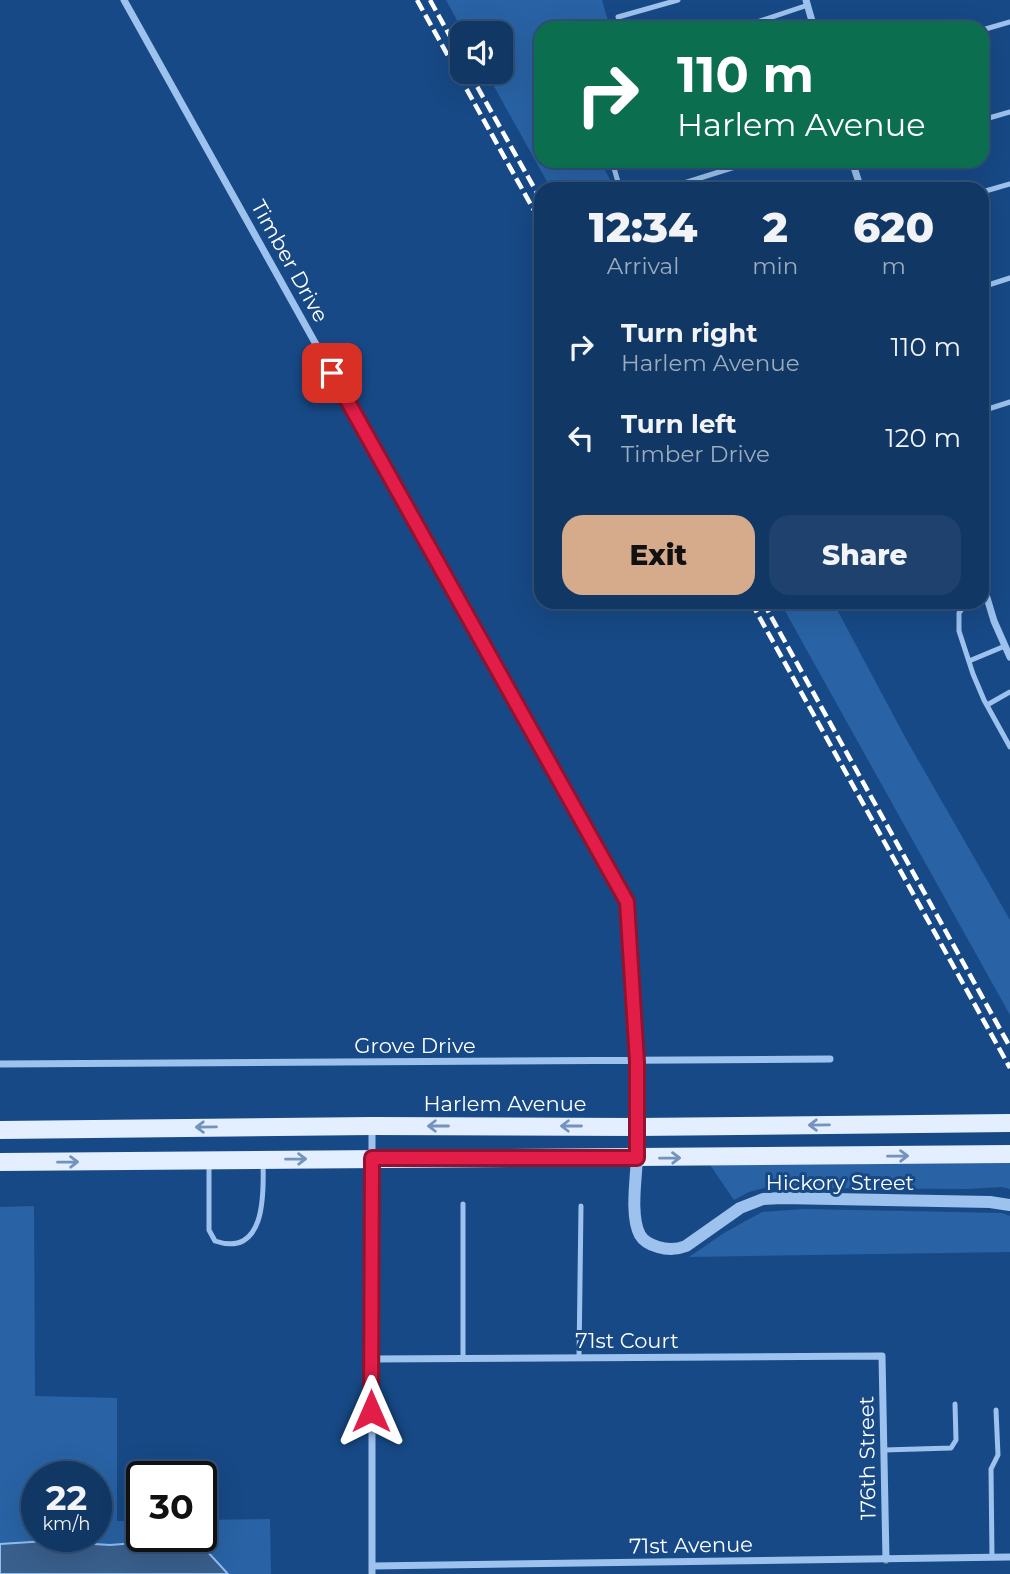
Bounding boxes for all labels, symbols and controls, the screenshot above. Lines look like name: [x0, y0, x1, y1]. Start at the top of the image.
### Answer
map controls: [450, 21, 513, 84]
button: sound: [450, 21, 513, 84]
text: 110 m: [677, 45, 814, 104]
icon: right: [562, 49, 653, 140]
text: Harlem Avenue: [677, 105, 926, 144]
street label: Timber Drive: [246, 196, 334, 326]
text: 12:34: [589, 201, 698, 253]
text: 2: [763, 201, 788, 253]
text: 620: [853, 201, 934, 253]
text: Arrival: [607, 252, 679, 280]
text: min: [752, 252, 798, 280]
text: m: [881, 252, 906, 280]
text: Turn right: [621, 317, 757, 349]
icon: right: [562, 328, 600, 366]
text: 110 m: [891, 331, 961, 363]
pin: [302, 343, 362, 403]
text: Harlem Avenue: [621, 349, 800, 377]
icon: arrive: [313, 354, 351, 392]
text: Turn left: [621, 408, 737, 440]
icon: left: [562, 419, 600, 457]
text: 120 m: [885, 422, 961, 454]
text: Timber Drive: [621, 440, 770, 468]
button: Exit: [562, 515, 755, 595]
button: Share: [769, 515, 961, 595]
street label: Grove Drive: [354, 1033, 476, 1058]
street label: Harlem Avenue: [423, 1091, 587, 1116]
one-way arrow: [808, 1118, 831, 1131]
one-way arrow: [427, 1119, 450, 1133]
one-way arrow: [559, 1119, 582, 1133]
one-way arrow: [195, 1121, 218, 1134]
one-way arrow: [886, 1149, 909, 1162]
one-way arrow: [658, 1151, 681, 1164]
one-way arrow: [284, 1152, 307, 1166]
one-way arrow: [56, 1155, 79, 1168]
street label: Hickory Street: [766, 1170, 914, 1195]
street label: 71st Court: [575, 1328, 679, 1353]
position arrow: [334, 1374, 408, 1448]
street label: 176th Street: [853, 1396, 881, 1520]
speed limit sign: 30: [126, 1461, 217, 1552]
text: 22: [46, 1476, 87, 1519]
text: km/h: [42, 1513, 91, 1535]
street label: 71st Avenue: [629, 1531, 753, 1559]

